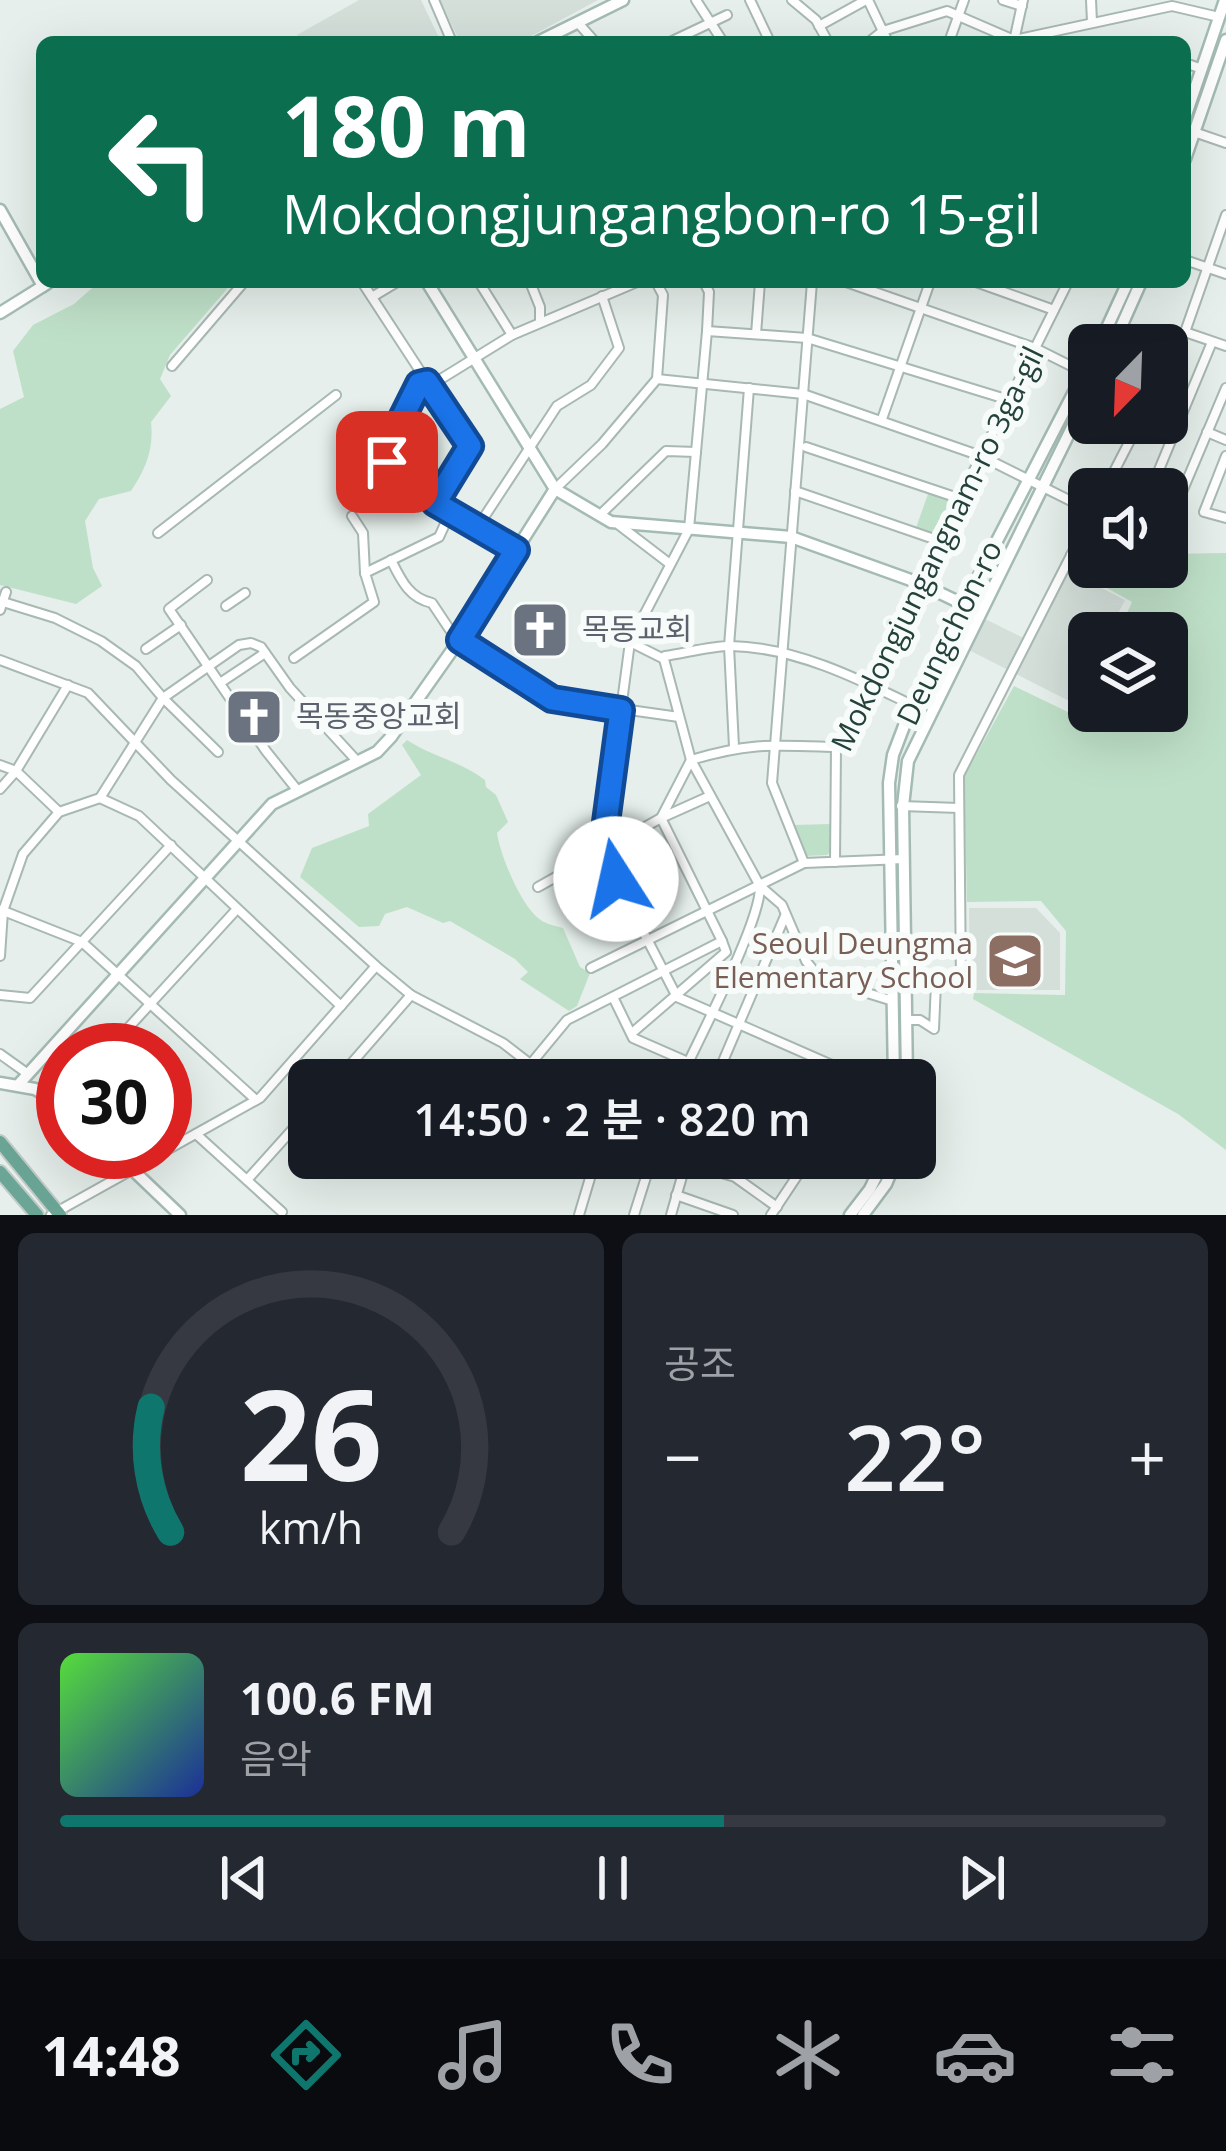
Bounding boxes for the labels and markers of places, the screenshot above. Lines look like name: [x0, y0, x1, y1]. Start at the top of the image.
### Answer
pin: [336, 411, 438, 513]
church icon: 목동교회: [509, 599, 571, 661]
place label: 목동교회: [582, 608, 692, 649]
church icon: 목동중앙교회: [223, 686, 285, 748]
place label: 목동중앙교회: [296, 695, 462, 736]
place label: Seoul Deungma Elementary School: [714, 922, 973, 997]
school or university icon: Seoul Deungma Elementary School: [984, 930, 1046, 992]

